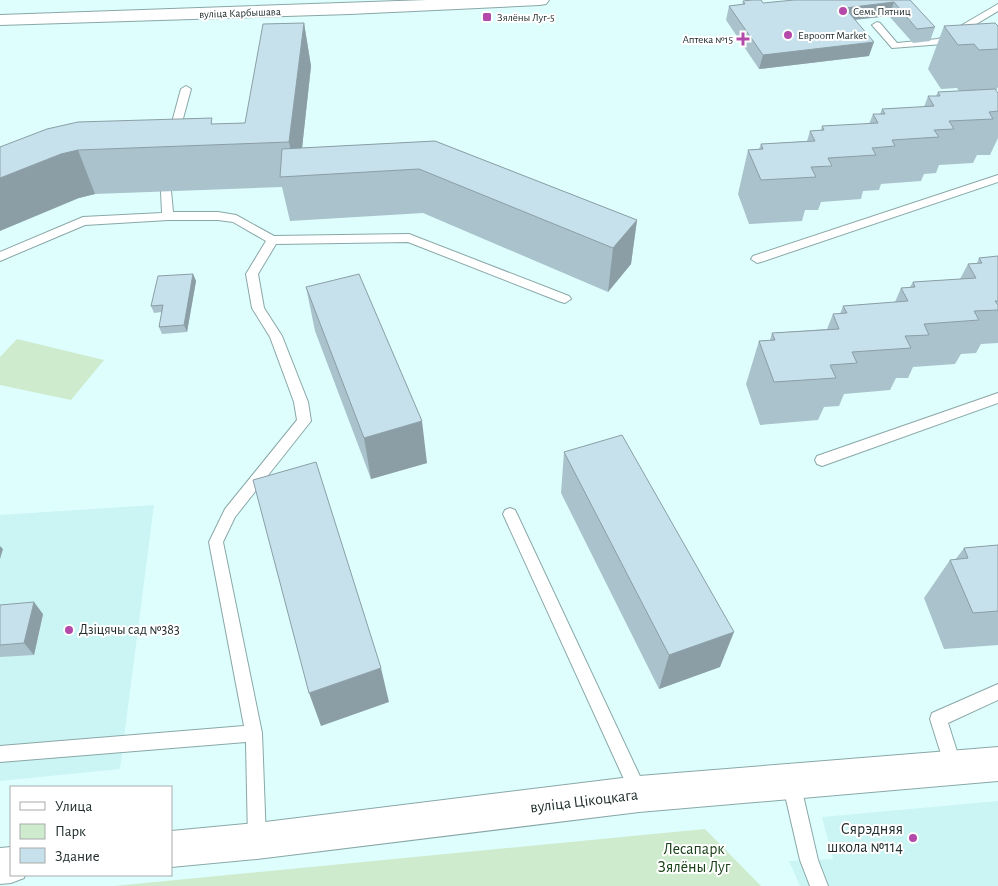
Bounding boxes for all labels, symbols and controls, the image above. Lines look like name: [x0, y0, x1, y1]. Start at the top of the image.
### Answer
marker: Семь Пятниц: [837, 5, 849, 17]
street label: вуліца Карбышава: [199, 6, 281, 20]
place label: Семь Пятниц: [853, 6, 911, 17]
marker: Зялёны Луг-5: [481, 11, 493, 23]
place label: Зялёны Луг-5: [497, 12, 555, 23]
marker: Евроопт Market: [782, 29, 794, 41]
place label: Евроопт Market: [798, 30, 867, 41]
marker: Аптека №15: [737, 33, 749, 45]
place label: Аптека №15: [682, 34, 733, 45]
place label: Дзіцячы сад №383: [79, 623, 180, 637]
marker: Дзіцячы сад №383: [63, 624, 75, 636]
legend: [10, 786, 172, 876]
street label: вуліца Цікоцкага: [529, 786, 639, 817]
text: Улица: [55, 799, 92, 814]
place label: Сярэдняя школа №114: [827, 821, 903, 855]
text: Парк: [55, 824, 86, 839]
marker: Сярэдняя школа №114: [907, 832, 919, 844]
park label: Лесапарк Зялёны Луг: [658, 841, 731, 876]
text: Здание: [55, 849, 100, 864]

